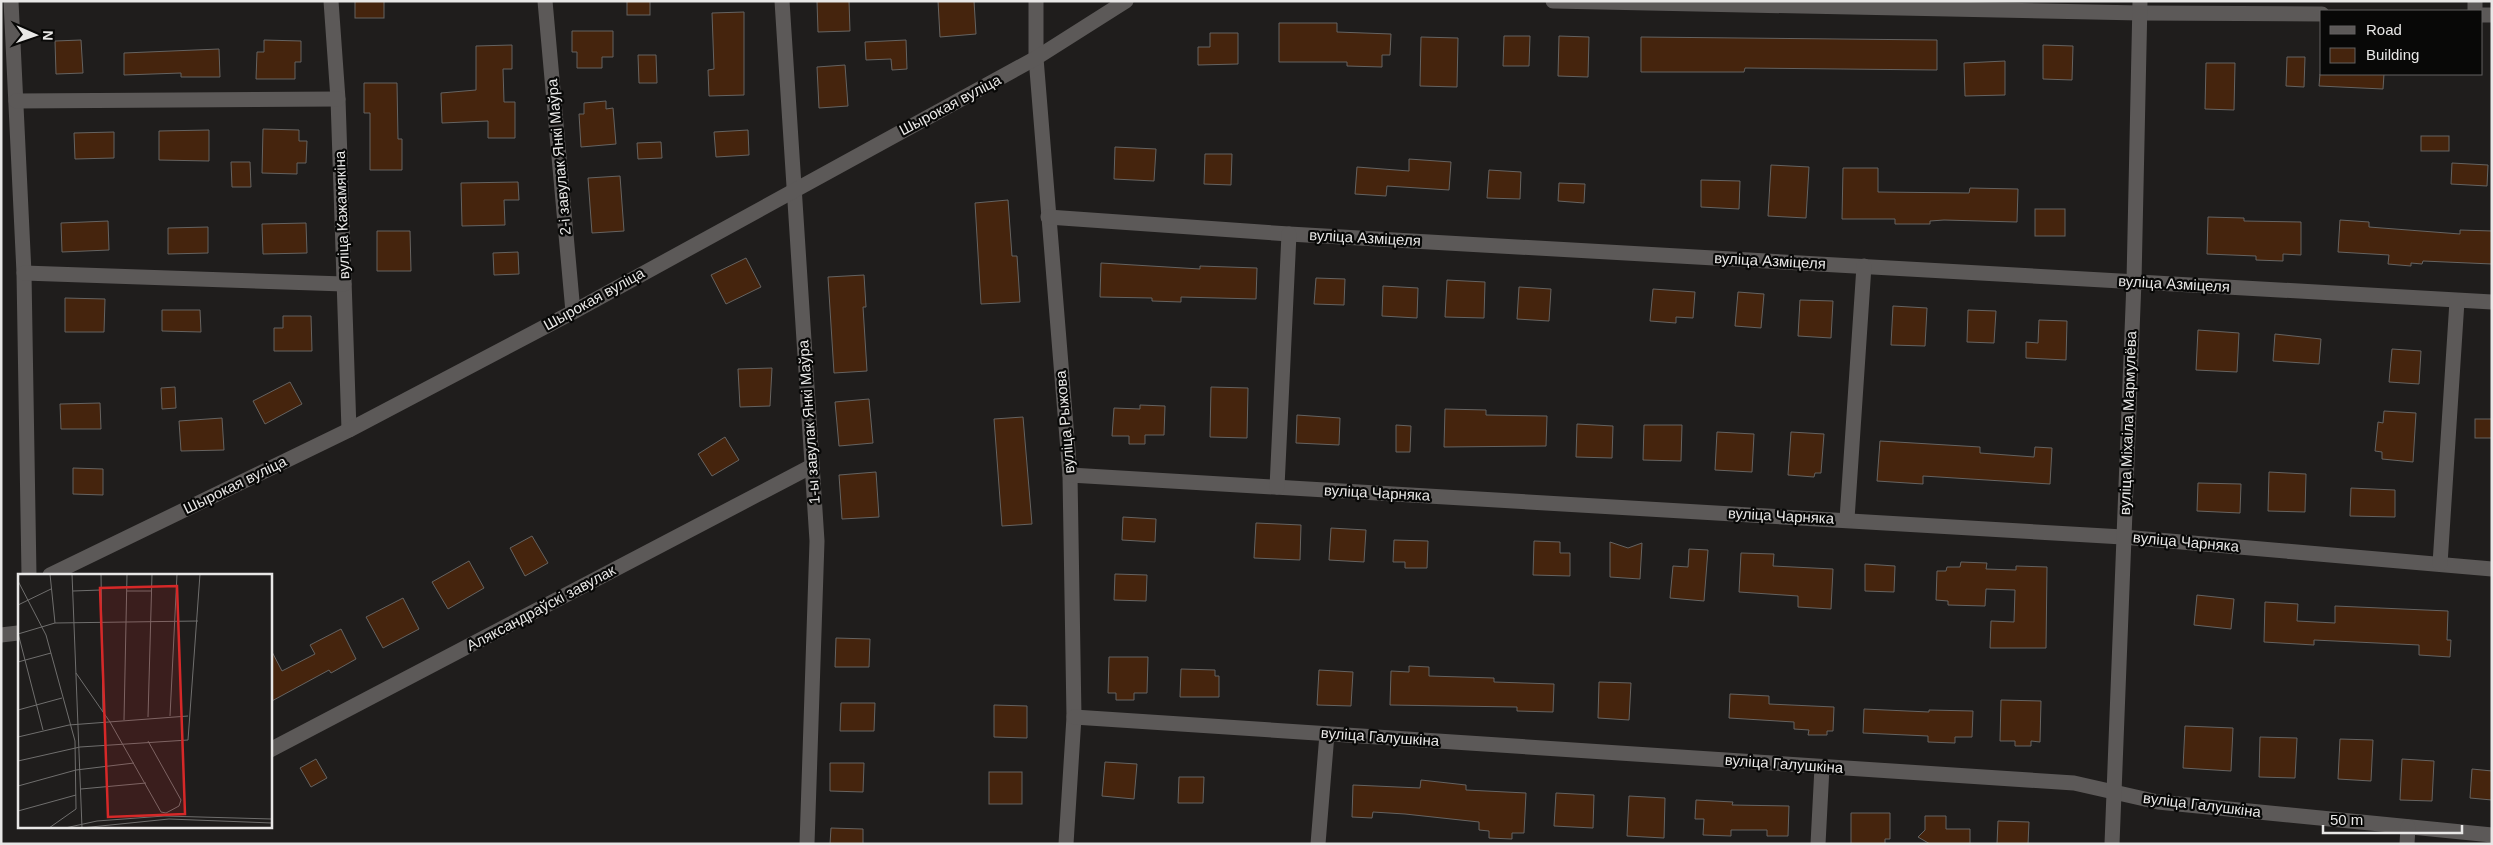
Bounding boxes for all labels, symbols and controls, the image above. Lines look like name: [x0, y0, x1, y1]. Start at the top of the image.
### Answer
north arrow: [10, 10, 60, 60]
legend: [2320, 10, 2483, 75]
text: Road: [2366, 21, 2402, 38]
text: N: [40, 30, 56, 41]
text: Building: [2366, 46, 2419, 63]
street label: Шырокая вуліца: [896, 70, 1004, 138]
street label: 2-і завулак Янкі Маўра: [543, 77, 574, 236]
street label: вуліца Кажамякіна: [331, 150, 352, 279]
street label: вуліца Азміцеля: [1309, 226, 1421, 249]
street label: вуліца Азміцеля: [1714, 249, 1826, 272]
street label: Шырокая вуліца: [540, 264, 648, 333]
street label: вуліца Азміцеля: [2118, 272, 2230, 295]
street label: вуліца Міхаіла Мармулёва: [2116, 330, 2139, 515]
street label: 1-ы завулак Янкі Маўра: [794, 339, 823, 505]
street label: вуліца Рыжова: [1051, 369, 1077, 474]
street label: Шырокая вуліца: [180, 452, 290, 517]
street label: вуліца Чарняка: [1323, 481, 1431, 504]
street label: вуліца Чарняка: [1727, 504, 1835, 527]
street label: вуліца Чарняка: [2132, 528, 2240, 555]
street label: Аляксандраўскі завулак: [464, 561, 618, 654]
inset map: [18, 574, 271, 828]
street label: вуліца Галушкіна: [1320, 724, 1440, 749]
street label: вуліца Галушкіна: [1724, 751, 1844, 776]
street label: вуліца Галушкіна: [2142, 789, 2263, 820]
scale bar: [2323, 802, 2462, 834]
text: 50 m: [2330, 811, 2363, 828]

